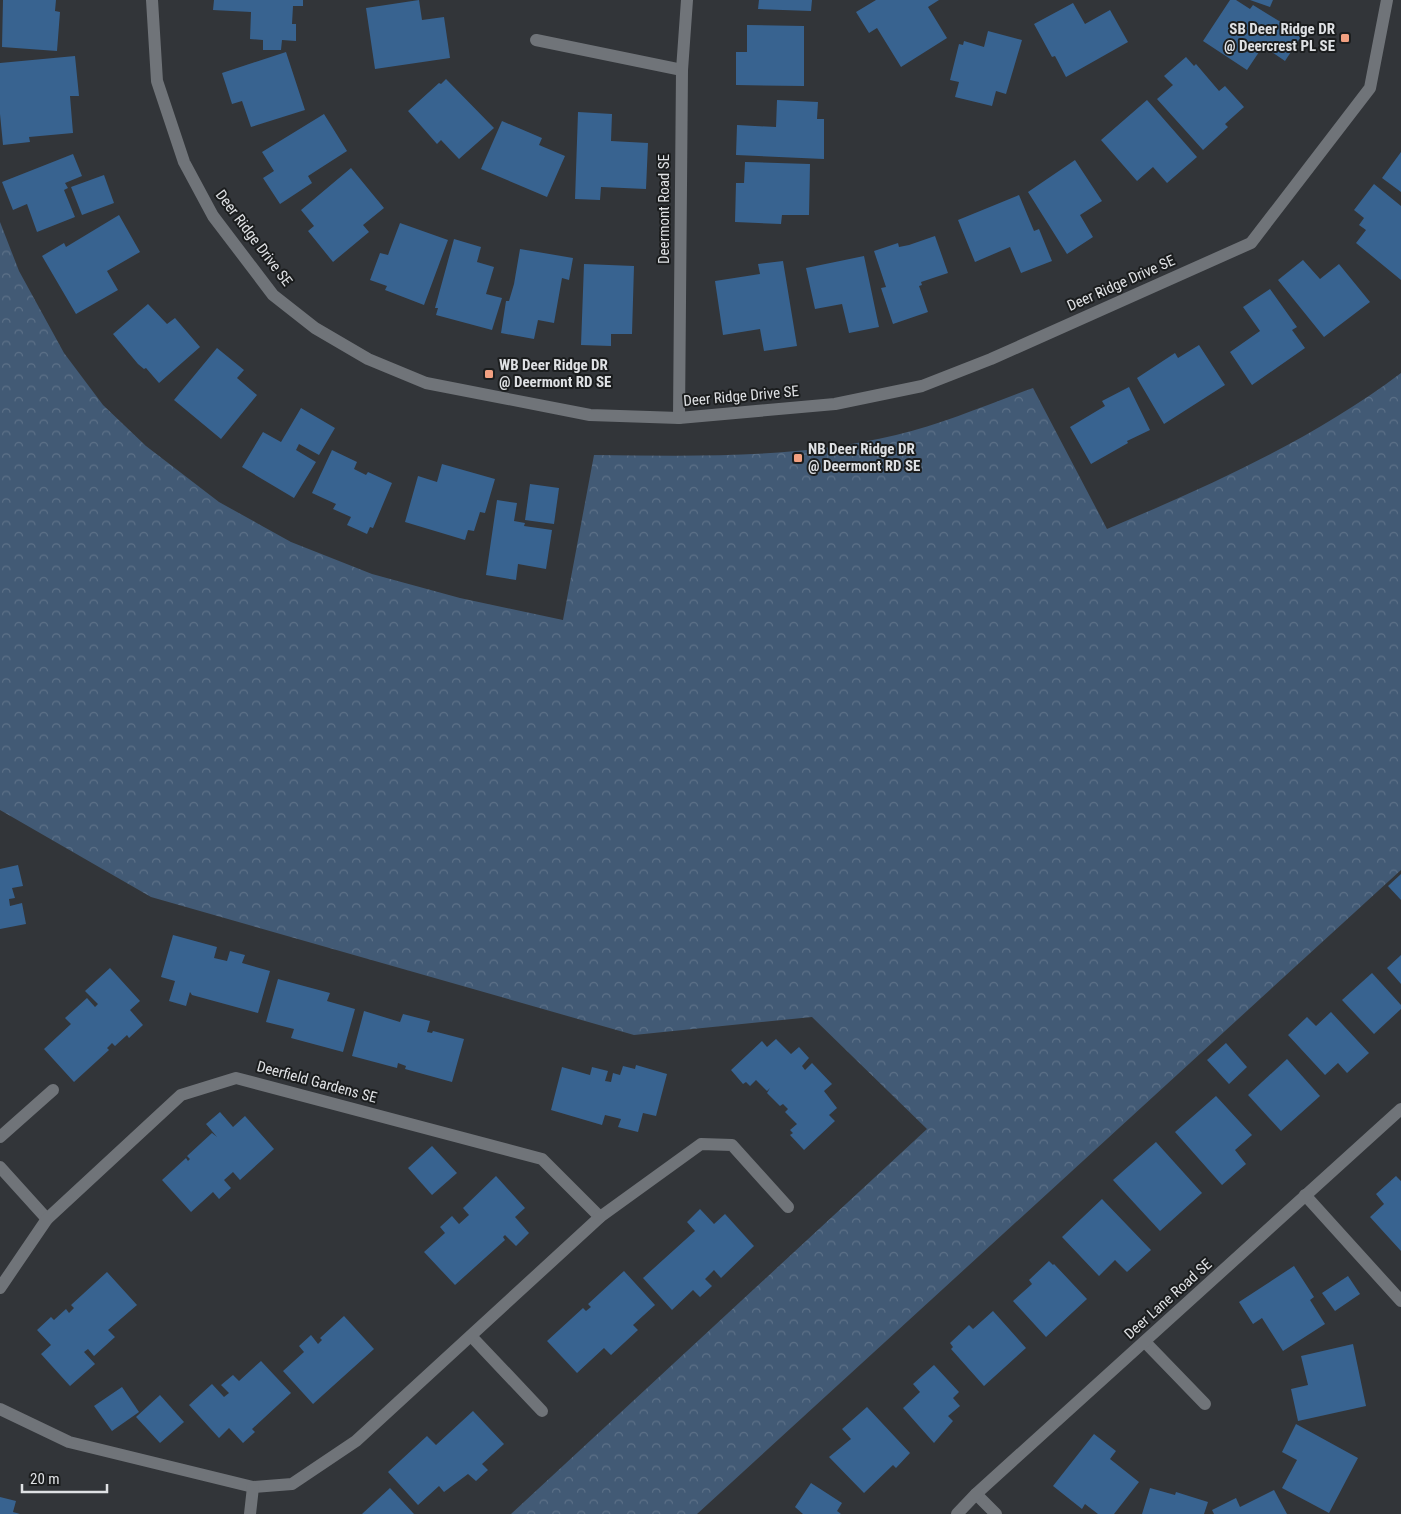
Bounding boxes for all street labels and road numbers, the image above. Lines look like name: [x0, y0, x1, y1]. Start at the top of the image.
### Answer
street label: Deermont Road SE: [655, 154, 673, 264]
street label: Deer Ridge Drive SE: [212, 186, 296, 290]
street label: Deer Ridge Drive SE: [1064, 251, 1178, 315]
street label: Deer Ridge Drive SE: [682, 382, 800, 410]
street label: Deerfield Gardens SE: [255, 1057, 379, 1107]
street label: Deer Lane Road SE: [1121, 1255, 1215, 1343]

